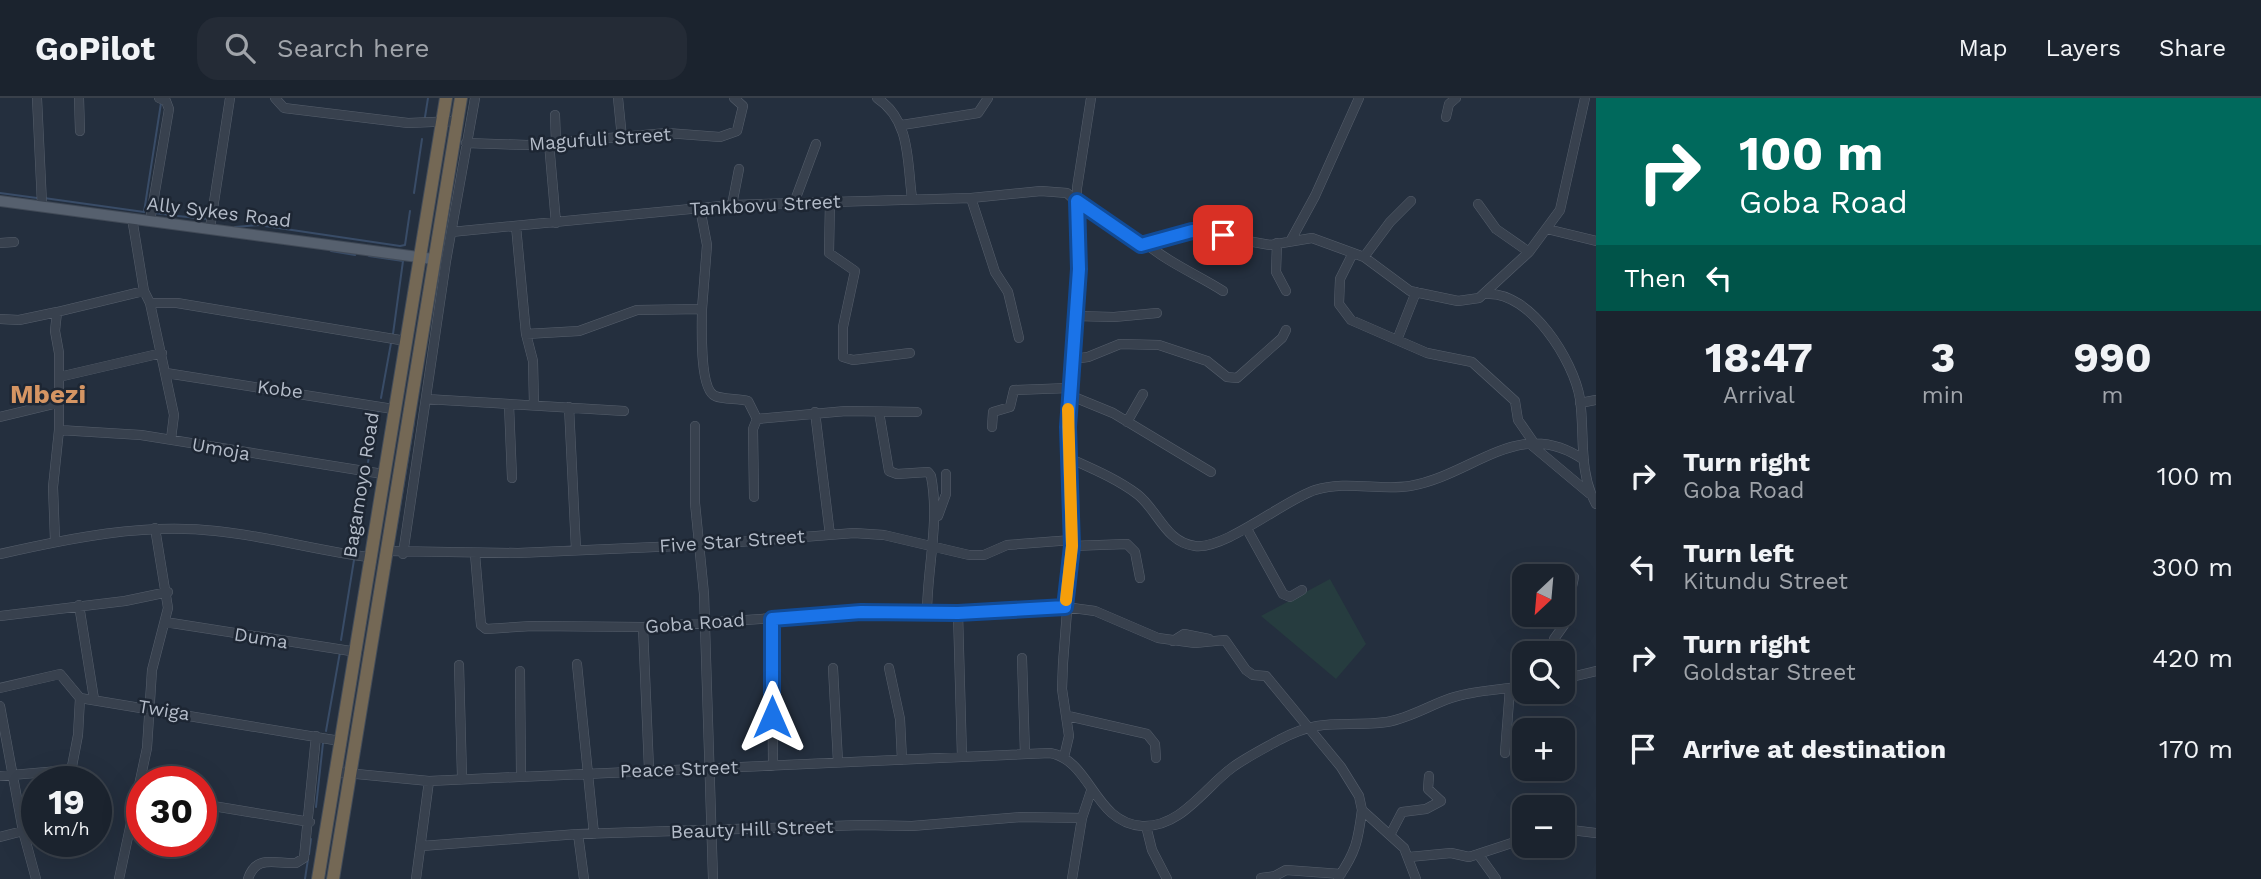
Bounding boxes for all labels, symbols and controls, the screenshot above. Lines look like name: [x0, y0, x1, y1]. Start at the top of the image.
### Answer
search box: [197, 17, 687, 80]
text: GoPilot: [35, 29, 155, 68]
icon: search: [221, 29, 259, 67]
text: Search here: [277, 33, 429, 63]
text: Map: [1959, 34, 2007, 62]
text: Layers: [2045, 34, 2121, 62]
text: Share: [2159, 34, 2226, 62]
street label: Magufuli Street: [528, 123, 672, 155]
text: 100 m: [1739, 124, 1883, 182]
icon: right: [1624, 126, 1715, 217]
text: Goba Road: [1739, 183, 1908, 221]
street label: Tankbovu Street: [689, 190, 841, 220]
street label: Ally Sykes Road: [146, 192, 292, 232]
pin: [1193, 205, 1253, 265]
icon: arrive: [1204, 216, 1242, 254]
icon: left: [1700, 259, 1738, 297]
text: Then: [1624, 263, 1686, 293]
text: 18:47: [1705, 333, 1813, 382]
text: 3: [1930, 333, 1955, 382]
text: 990: [2073, 333, 2152, 382]
street label: Kobe: [256, 375, 304, 403]
district label: Mbezi: [10, 379, 86, 409]
text: Arrival: [1723, 382, 1795, 409]
text: min: [1922, 382, 1964, 409]
text: m: [2102, 382, 2123, 409]
street label: Bagamoyo Road: [338, 410, 384, 560]
street label: Umoja: [190, 433, 252, 465]
text: Turn right: [1683, 447, 1810, 477]
icon: right: [1624, 457, 1662, 495]
text: 100 m: [2157, 461, 2233, 491]
text: Goba Road: [1683, 477, 1804, 504]
street label: Five Star Street: [658, 524, 806, 558]
text: Turn left: [1683, 538, 1794, 568]
icon: left: [1624, 548, 1662, 586]
text: 300 m: [2152, 552, 2233, 582]
north arrow: [1512, 564, 1575, 626]
map controls: [1512, 564, 1575, 858]
text: Kitundu Street: [1683, 568, 1848, 595]
street label: Goba Road: [644, 608, 746, 638]
street label: Duma: [232, 622, 290, 654]
text: Turn right: [1683, 629, 1810, 659]
icon: right: [1624, 639, 1662, 677]
button: search: [1512, 641, 1575, 704]
text: 420 m: [2152, 643, 2233, 673]
text: Goldstar Street: [1683, 659, 1856, 686]
position arrow: [735, 680, 809, 754]
street label: Twiga: [136, 695, 192, 725]
button: +: [1512, 718, 1575, 781]
icon: arrive: [1624, 730, 1662, 768]
text: Arrive at destination: [1683, 734, 1946, 764]
text: 170 m: [2159, 734, 2233, 764]
street label: Peace Street: [619, 755, 739, 783]
speed limit sign: 30: [126, 766, 217, 857]
text: 19: [48, 781, 85, 823]
button: −: [1512, 795, 1575, 858]
street label: Beauty Hill Street: [670, 815, 834, 843]
text: km/h: [43, 818, 90, 839]

